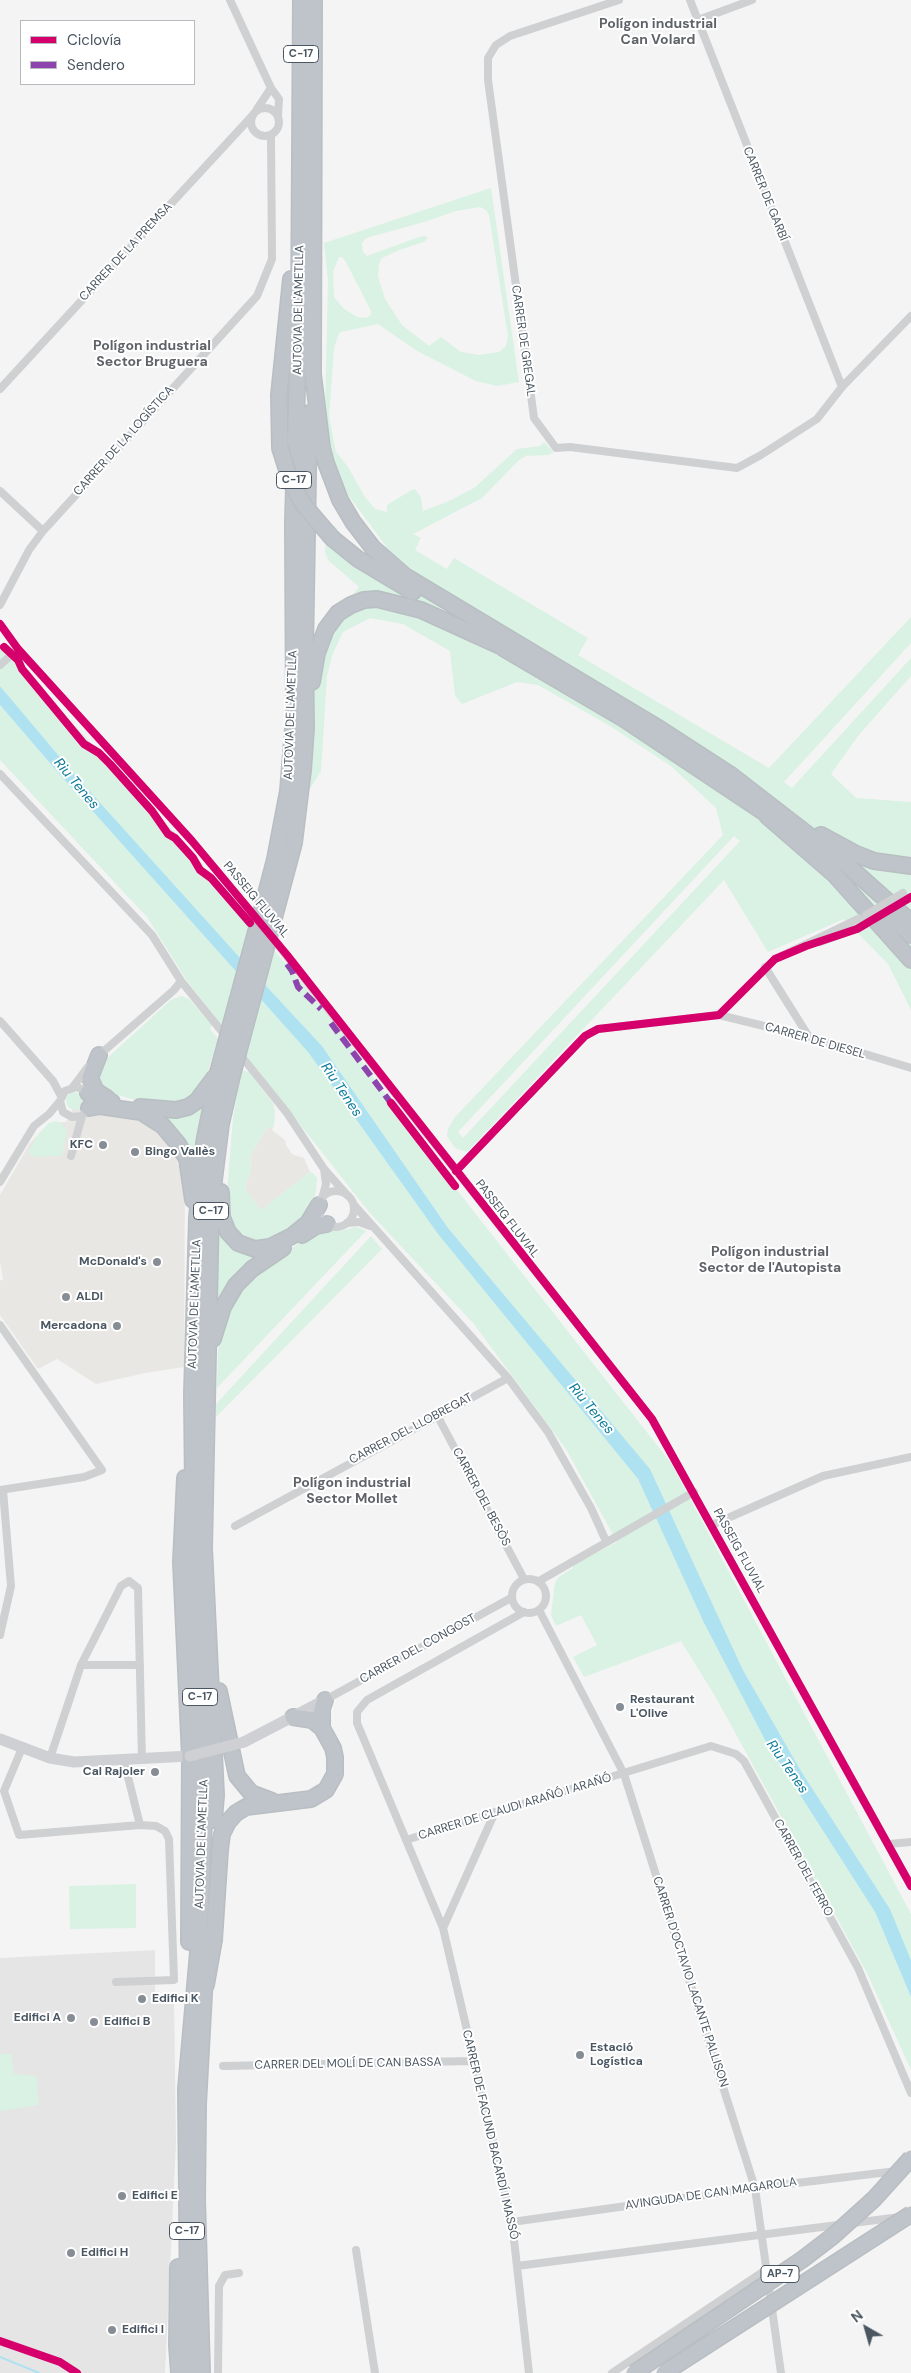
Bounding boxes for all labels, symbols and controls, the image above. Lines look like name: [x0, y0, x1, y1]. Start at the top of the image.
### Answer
district label: Polígon industrial Can Volard: [599, 16, 717, 48]
legend: [20, 20, 195, 85]
text: Ciclovía: [67, 30, 121, 50]
road number: C-17: [284, 46, 318, 62]
text: Sendero: [67, 55, 125, 75]
street label: CARRER DE GARBÍ: [740, 145, 790, 243]
street label: CARRER DE LA PREMSA: [77, 200, 175, 304]
street label: AUTOVIA DE L'AMETLLA: [291, 245, 307, 375]
street label: CARRER DE GREGAL: [508, 284, 538, 398]
district label: Polígon industrial Sector Bruguera: [93, 338, 211, 371]
street label: CARRER DE LA LOGÍSTICA: [71, 383, 177, 499]
road number: C-17: [276, 472, 312, 488]
street label: AUTOVIA DE L'AMETLLA: [282, 650, 300, 780]
water label: Riu Tenes: [50, 755, 102, 813]
street label: PASSEIG FLUVIAL: [220, 859, 292, 941]
street label: CARRER DE DIESEL: [763, 1020, 867, 1062]
water label: Riu Tenes: [317, 1060, 365, 1120]
place label: KFC: [70, 1138, 93, 1152]
marker: KFC: [97, 1139, 109, 1151]
place label: Bingo Vallès: [145, 1145, 215, 1159]
marker: Bingo Vallès: [129, 1146, 141, 1158]
street label: PASSEIG FLUVIAL: [472, 1177, 542, 1261]
road number: C-17: [194, 1202, 228, 1220]
street label: AUTOVIA DE L'AMETLLA: [186, 1239, 204, 1369]
district label: Polígon industrial Sector de l'Autopista: [699, 1244, 841, 1276]
place label: McDonald's: [79, 1255, 147, 1269]
marker: McDonald's: [151, 1256, 163, 1268]
place label: ALDI: [76, 1290, 103, 1304]
marker: ALDI: [60, 1291, 72, 1303]
place label: Mercadona: [40, 1319, 107, 1333]
marker: Mercadona: [111, 1320, 123, 1332]
water label: Riu Tenes: [565, 1380, 617, 1438]
street label: CARRER DEL LLOBREGAT: [347, 1390, 475, 1468]
street label: CARRER DEL BESÒS: [449, 1445, 513, 1549]
district label: Polígon industrial Sector Mollet: [293, 1475, 411, 1508]
street label: PASSEIG FLUVIAL: [710, 1506, 768, 1596]
street label: CARRER DEL CONGOST: [358, 1611, 478, 1687]
road number: C-17: [182, 1688, 218, 1705]
place label: Restaurant L'Olive: [630, 1693, 695, 1721]
marker: Restaurant L'Olive: [614, 1701, 626, 1713]
water label: Riu Tenes: [762, 1737, 812, 1797]
place label: Cal Rajoler: [83, 1765, 145, 1779]
marker: Cal Rajoler: [149, 1766, 161, 1778]
street label: CARRER DE CLAUDI ARAÑÓ I ARAÑÓ: [417, 1771, 613, 1843]
street label: AUTOVIA DE L'AMETLLA: [193, 1779, 211, 1909]
street label: CARRER DEL FERRO: [770, 1817, 836, 1919]
street label: CARRER D'OCTAVIO LACANTE PALLISON: [649, 1875, 731, 2089]
place label: Edifici K: [152, 1992, 199, 2006]
marker: Edifici K: [136, 1993, 148, 2005]
place label: Edifici A: [14, 2011, 61, 2025]
marker: Edifici A: [65, 2012, 77, 2024]
place label: Edifici B: [104, 2015, 151, 2029]
marker: Edifici B: [88, 2016, 100, 2028]
street label: CARRER DE FACUND BACARDÍ I MASSÓ: [459, 2029, 521, 2241]
place label: Estació Logística: [590, 2041, 643, 2069]
marker: Estació Logística: [574, 2049, 586, 2061]
street label: CARRER DEL MOLÍ DE CAN BASSA: [254, 2055, 442, 2073]
street label: AVINGUDA DE CAN MAGAROLA: [624, 2175, 798, 2213]
place label: Edifici E: [132, 2189, 178, 2203]
marker: Edifici E: [116, 2190, 128, 2202]
road number: C-17: [170, 2222, 204, 2240]
place label: Edifici H: [81, 2246, 128, 2260]
marker: Edifici H: [65, 2247, 77, 2259]
road number: AP-7: [761, 2266, 799, 2282]
north arrow: [841, 2303, 891, 2353]
text: N: [847, 2306, 866, 2326]
place label: Edifici I: [122, 2323, 164, 2337]
marker: Edifici I: [106, 2324, 118, 2336]

